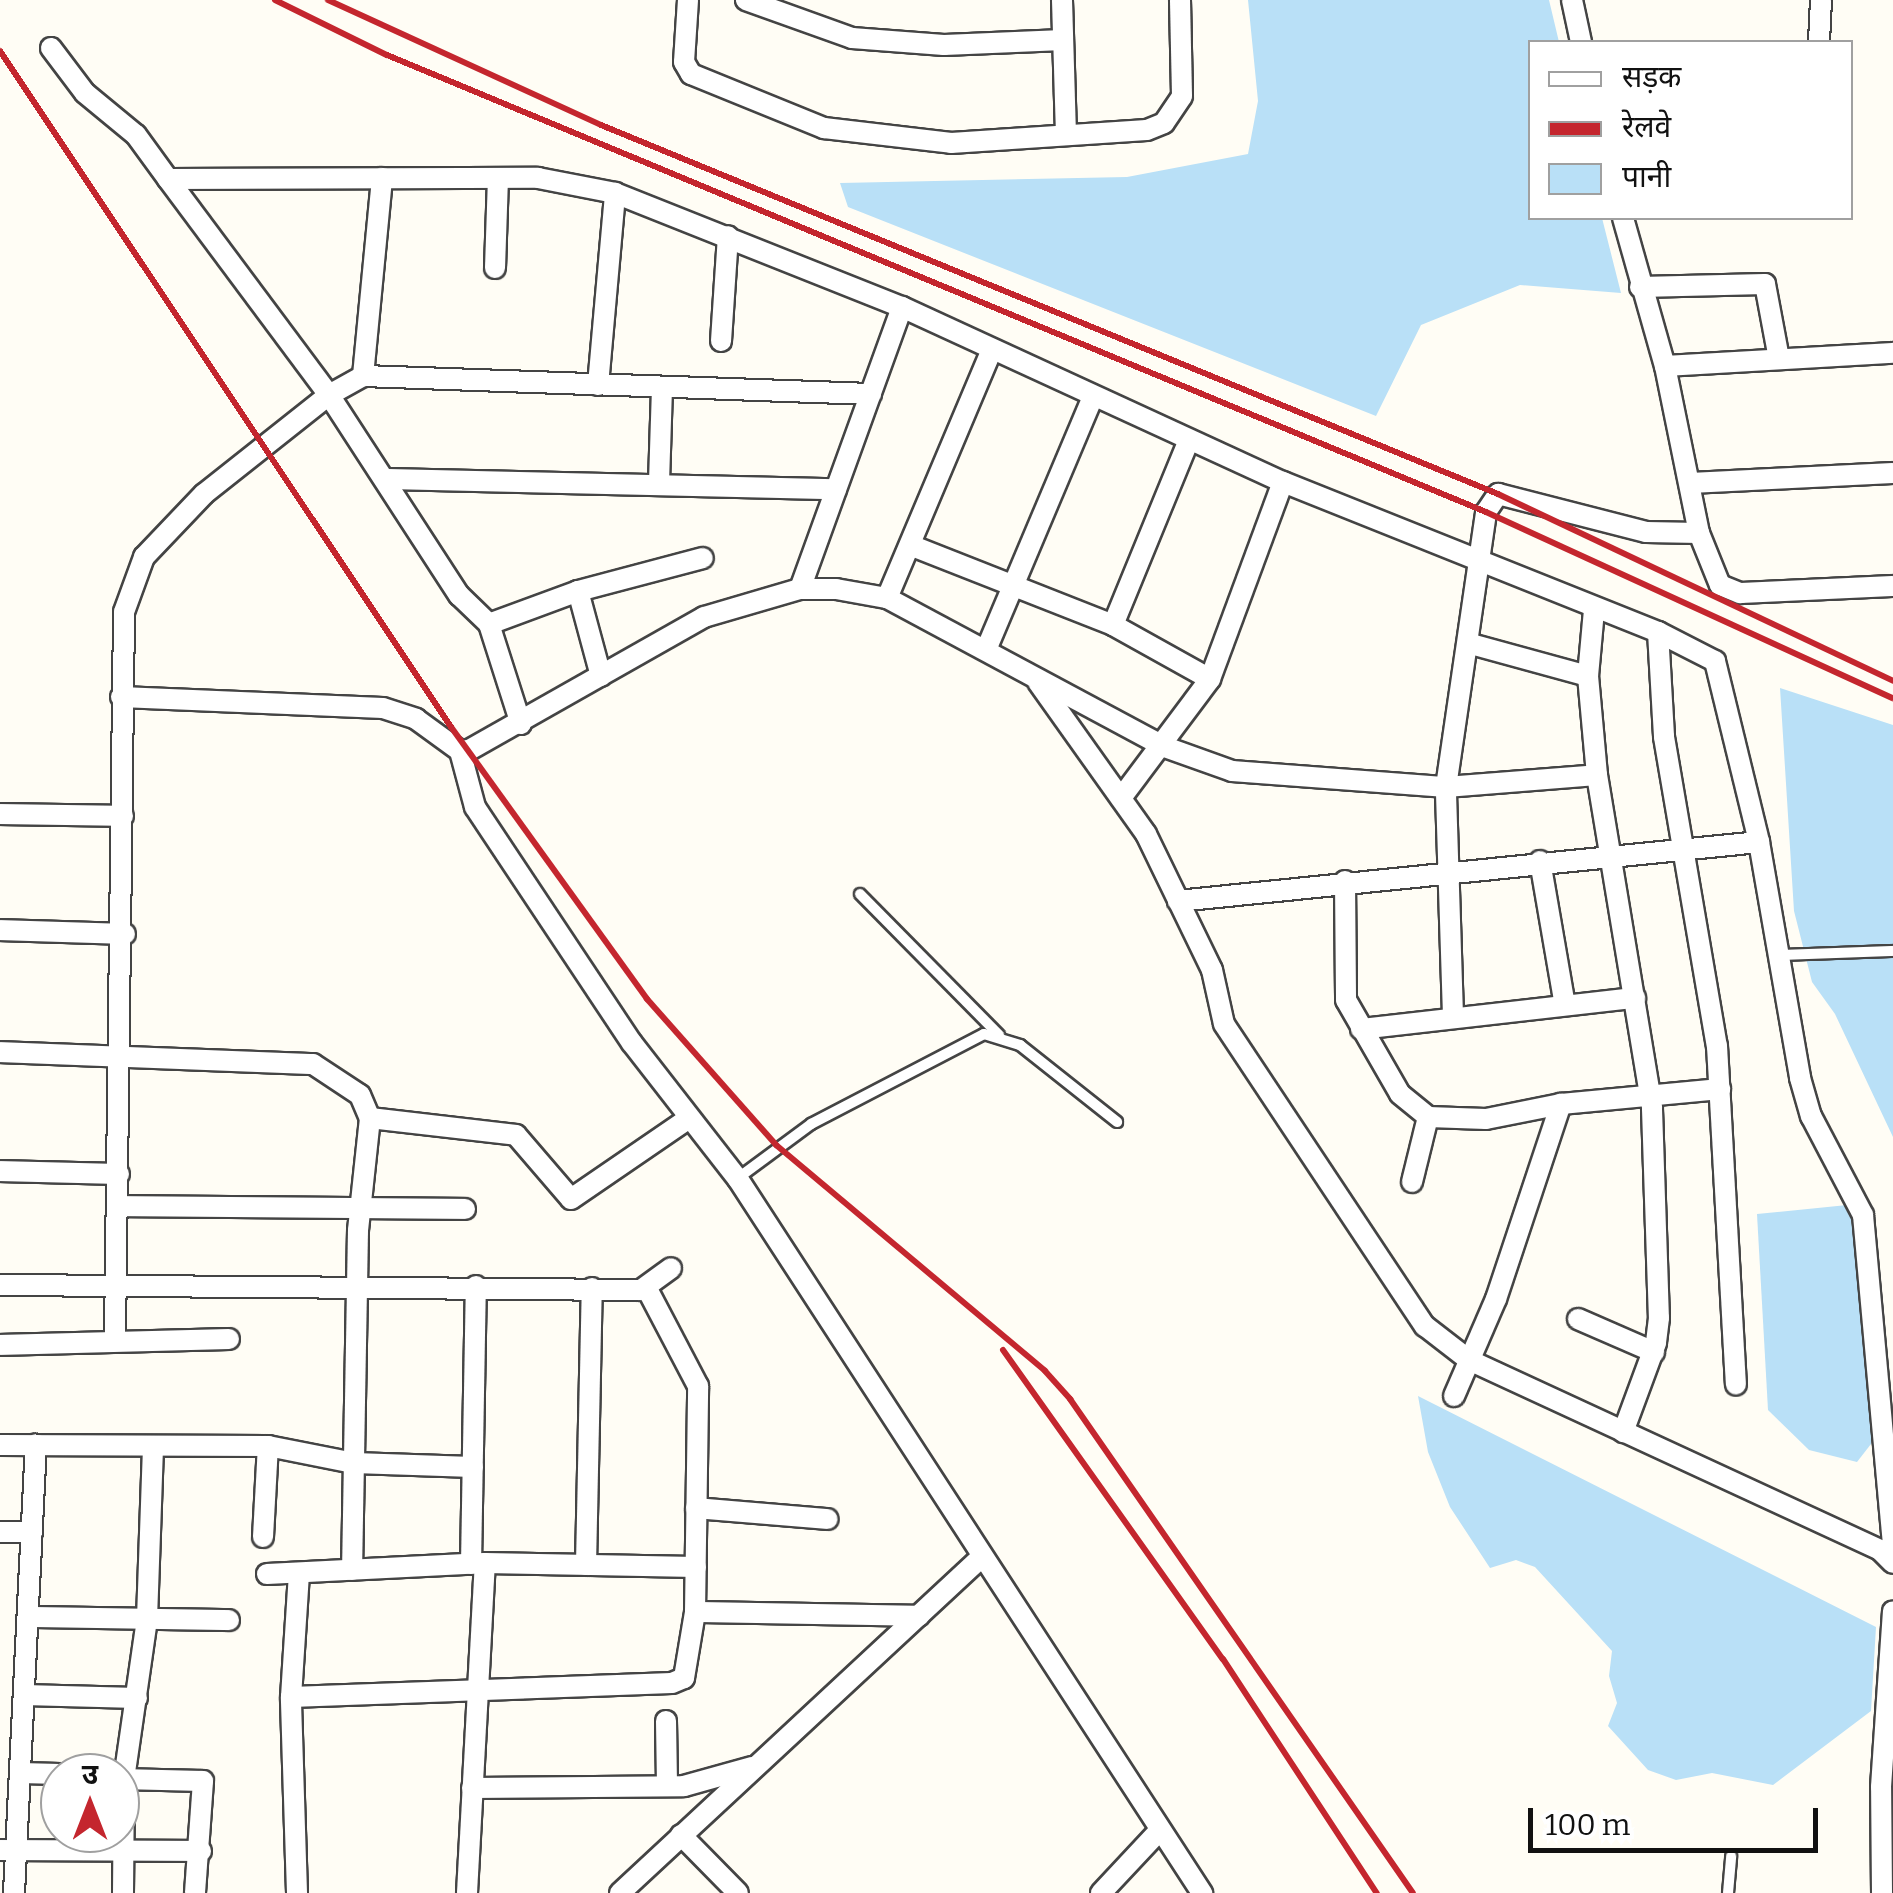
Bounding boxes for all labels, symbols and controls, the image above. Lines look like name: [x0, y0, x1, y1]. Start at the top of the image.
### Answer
legend: [1528, 40, 1853, 220]
text: सड़क: [1622, 59, 1681, 95]
text: रेलवे: [1622, 109, 1671, 145]
text: पानी: [1622, 159, 1671, 195]
north arrow: [40, 1753, 140, 1853]
text: उ: [82, 1758, 98, 1791]
scale bar: [1533, 1788, 1823, 1850]
text: 100 m: [1545, 1807, 1630, 1843]

